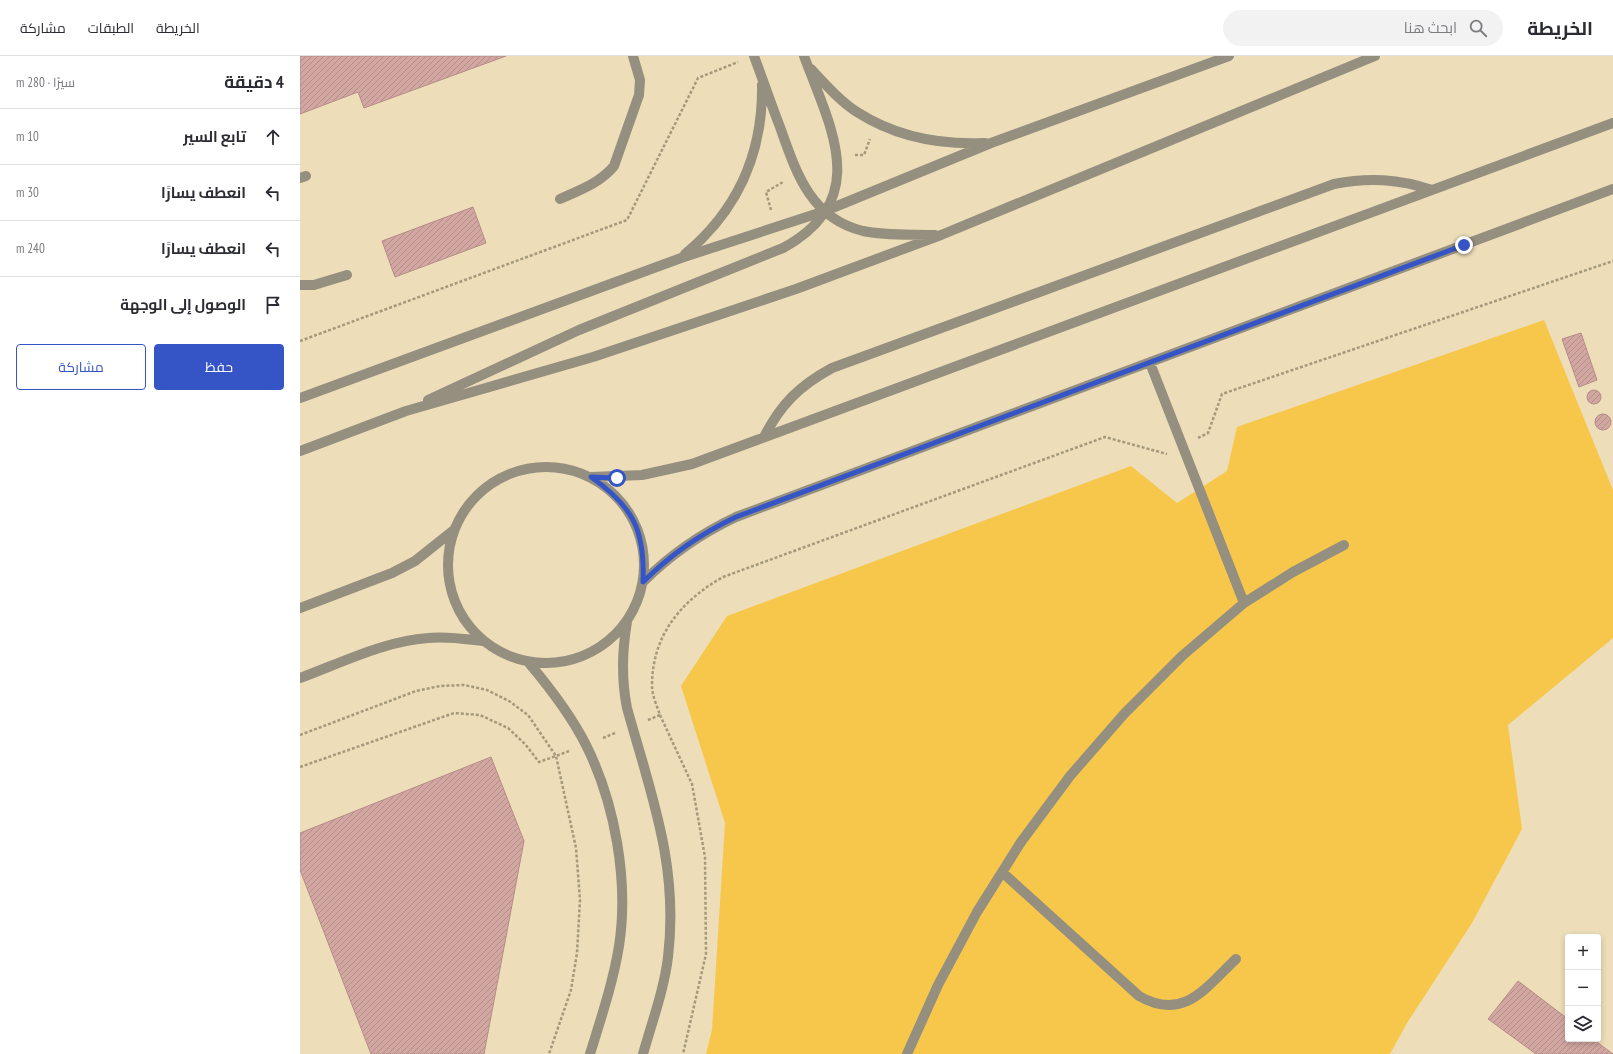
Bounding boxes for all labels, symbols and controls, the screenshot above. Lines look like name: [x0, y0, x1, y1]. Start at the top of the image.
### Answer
search box: [1223, 10, 1503, 46]
text: الخريطة: [1527, 16, 1593, 40]
icon: search: [1467, 17, 1489, 39]
text: ابحث هنا: [1404, 18, 1457, 37]
text: مشاركة: [20, 19, 66, 37]
text: الطبقات: [88, 19, 134, 37]
text: الخريطة: [156, 19, 200, 37]
text: 4 دقيقة: [224, 71, 284, 93]
text: سيرًا · 280 m: [16, 74, 75, 91]
icon: ahead: [262, 126, 284, 148]
text: تابع السير: [183, 127, 246, 146]
text: 10 m: [16, 128, 39, 145]
icon: left: [262, 182, 284, 204]
text: انعطف يسارًا: [161, 183, 246, 202]
text: 30 m: [16, 184, 39, 201]
route end: [1455, 236, 1473, 254]
icon: left: [262, 238, 284, 260]
text: انعطف يسارًا: [161, 239, 246, 258]
text: 240 m: [16, 240, 45, 257]
icon: arrive: [262, 294, 284, 316]
text: الوصول إلى الوجهة: [120, 295, 246, 314]
button: مشاركة: [16, 344, 146, 390]
button: حفظ: [154, 344, 284, 390]
route start: [608, 469, 626, 487]
map controls: [1565, 934, 1601, 1042]
button: +: [1565, 934, 1601, 970]
button: −: [1565, 970, 1601, 1006]
button: layers: [1565, 1006, 1601, 1042]

